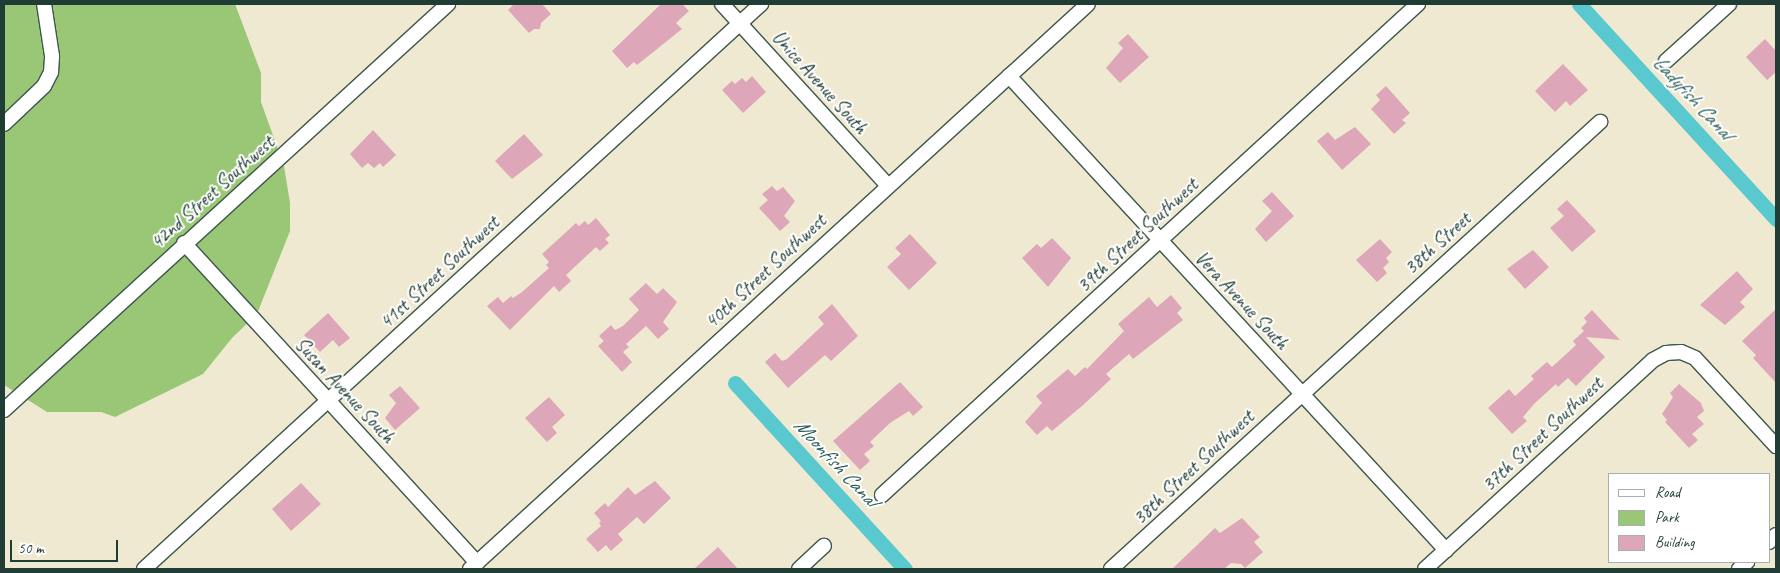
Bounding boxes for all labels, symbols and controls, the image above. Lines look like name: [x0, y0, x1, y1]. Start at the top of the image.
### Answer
street label: Unice Avenue South: [767, 25, 873, 139]
water label: Ladyfish Canal: [1648, 50, 1738, 144]
street label: 42nd Street Southwest: [145, 130, 279, 254]
street label: 39th Street Southwest: [1071, 173, 1203, 297]
street label: 38th Street: [1398, 207, 1476, 279]
street label: 40th Street Southwest: [699, 209, 831, 333]
street label: 41st Street Southwest: [374, 210, 504, 334]
street label: Vera Avenue South: [1190, 246, 1294, 354]
street label: Susan Avenue South: [290, 332, 400, 448]
street label: 37th Street Southwest: [1476, 372, 1608, 496]
street label: 38th Street Southwest: [1127, 405, 1259, 529]
water label: Moonfish Canal: [789, 413, 883, 511]
legend: [1608, 473, 1770, 563]
text: Road: [1655, 483, 1680, 502]
text: Park: [1655, 508, 1679, 527]
scale bar: [12, 530, 120, 562]
text: Building: [1655, 533, 1694, 552]
text: 50 m: [18, 539, 44, 558]

